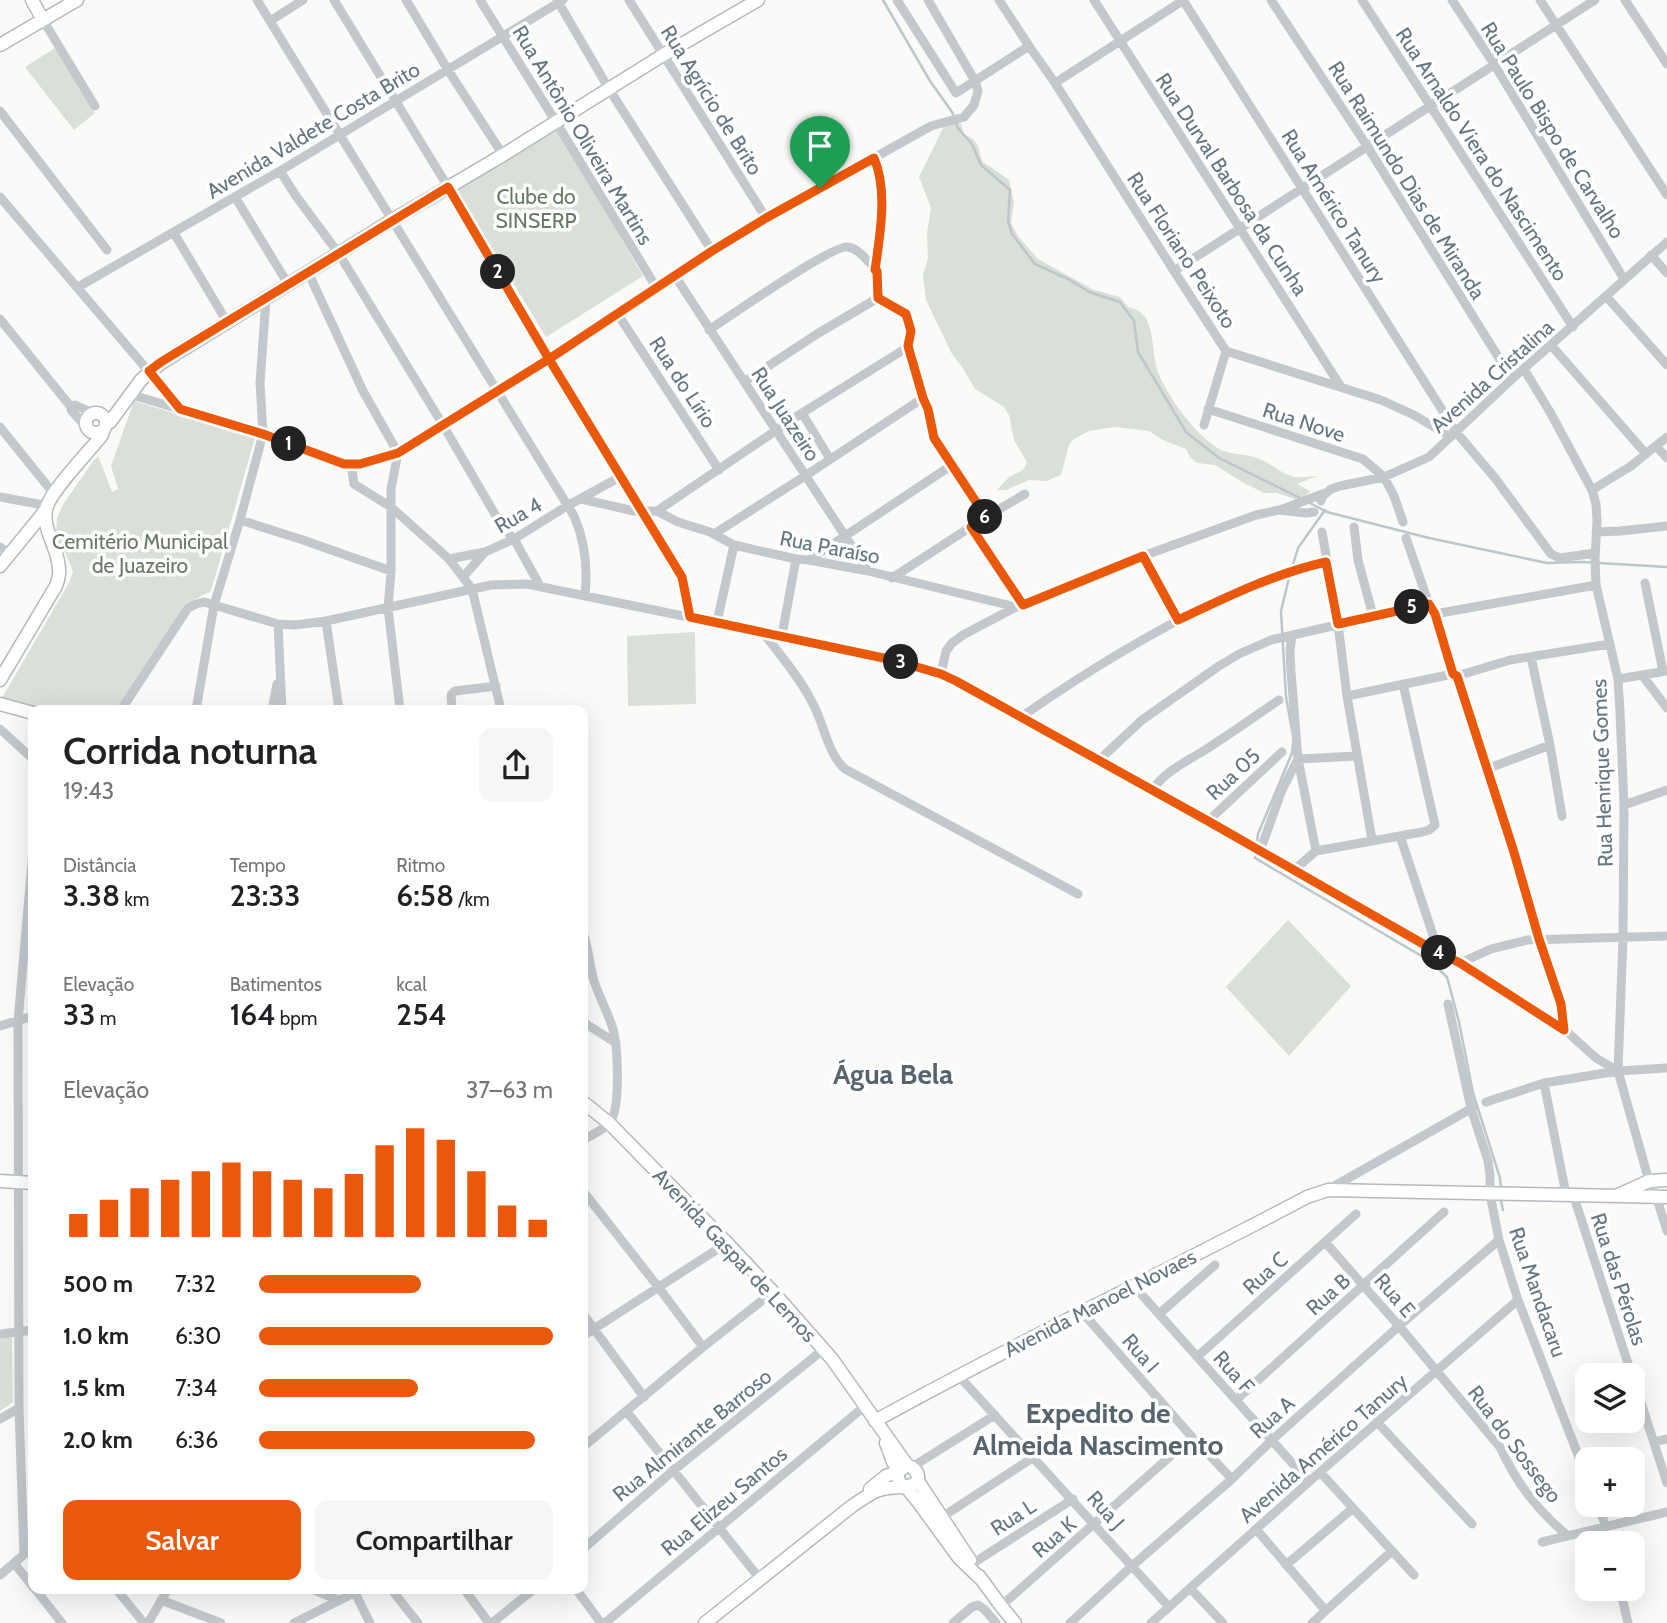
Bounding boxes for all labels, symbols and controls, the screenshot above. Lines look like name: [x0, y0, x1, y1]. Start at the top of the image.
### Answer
street label: Rua Paulo Bispo de Carvalho: [1476, 17, 1630, 243]
street label: Rua Agrício de Brito: [656, 20, 768, 180]
street label: Rua Antônio Oliveira Martins: [508, 21, 659, 249]
street label: Rua Arnaldo Viera do Nascimento: [1391, 23, 1573, 285]
street label: Avenida Valdete Costa Brito: [202, 56, 424, 204]
street label: Rua Raimundo Dias de Miranda: [1323, 56, 1491, 304]
street label: Rua Durval Barbosa da Cunha: [1151, 68, 1313, 300]
pin: [790, 116, 850, 188]
street label: Rua Américo Tanury: [1276, 124, 1392, 288]
icon: arrive: [801, 127, 839, 165]
street label: Rua Floriano Peixoto: [1122, 167, 1242, 333]
park label: Clube do SINSERP: [496, 184, 576, 233]
pin: 2: [480, 254, 516, 290]
text: 2: [492, 260, 503, 283]
street label: Avenida Cristalina: [1425, 314, 1559, 438]
street label: Rua do Lírio: [644, 332, 722, 432]
street label: Rua Juazeiro: [746, 362, 826, 466]
street label: Rua Nove: [1260, 397, 1349, 447]
pin: 1: [272, 426, 306, 462]
text: 1: [285, 432, 292, 455]
street label: Rua 4: [490, 492, 546, 538]
pin: 6: [968, 500, 1002, 534]
text: 6: [979, 505, 990, 528]
street label: Rua Paraíso: [778, 525, 882, 569]
park label: Cemitério Municipal de Juazeiro: [52, 529, 228, 578]
pin: 5: [1394, 590, 1430, 624]
text: 5: [1406, 595, 1417, 618]
pin: 3: [884, 644, 918, 680]
text: 3: [895, 650, 906, 673]
street label: Rua Henrique Gomes: [1586, 678, 1618, 867]
text: Corrida noturna: [63, 727, 317, 774]
button: share: [479, 728, 553, 802]
street label: Rua 05: [1201, 743, 1265, 805]
text: 19:43: [63, 777, 114, 805]
text: Distância: [63, 854, 137, 877]
text: Tempo: [230, 854, 286, 877]
text: Ritmo: [396, 854, 445, 877]
text: 3.38: [63, 877, 120, 914]
text: 23:33: [230, 877, 301, 914]
text: 6:58: [396, 877, 454, 914]
text: km: [120, 888, 149, 911]
text: /km: [454, 888, 490, 911]
pin: 4: [1422, 936, 1456, 970]
text: 4: [1433, 941, 1444, 964]
text: Elevação: [63, 973, 134, 996]
text: Batimentos: [230, 973, 322, 996]
text: kcal: [396, 973, 427, 996]
text: 33: [63, 996, 95, 1033]
text: 164: [230, 996, 275, 1033]
text: 254: [396, 996, 446, 1033]
text: m: [95, 1007, 116, 1030]
text: bpm: [275, 1007, 317, 1030]
district label: Água Bela: [833, 1057, 953, 1091]
text: Elevação: [63, 1076, 149, 1104]
text: 37–63 m: [466, 1076, 553, 1104]
street label: Avenida Gaspar de Lemos: [648, 1163, 822, 1347]
street label: Rua das Pérolas: [1586, 1210, 1652, 1349]
street label: Rua Mandacaru: [1504, 1224, 1572, 1360]
street label: Avenida Manoel Novaes: [1000, 1244, 1200, 1362]
street label: Rua C: [1238, 1247, 1292, 1299]
street label: Rua B: [1301, 1268, 1355, 1320]
street label: Rua E: [1369, 1268, 1421, 1322]
text: 500 m: [63, 1270, 133, 1298]
text: 7:32: [175, 1270, 216, 1298]
text: 1.0 km: [63, 1322, 129, 1350]
text: 6:30: [175, 1322, 221, 1350]
street label: Rua I: [1117, 1328, 1165, 1378]
street label: Rua F: [1208, 1345, 1260, 1399]
street label: Rua Almirante Barroso: [608, 1363, 776, 1507]
map controls: [1575, 1363, 1645, 1601]
button: layers: [1575, 1363, 1645, 1433]
street label: Avenida Américo Tanury: [1234, 1368, 1412, 1528]
text: 1.5 km: [63, 1374, 125, 1402]
text: 7:34: [175, 1374, 217, 1402]
street label: Rua do Sossego: [1463, 1381, 1567, 1507]
street label: Rua A: [1245, 1391, 1299, 1443]
district label: Expedito de Almeida Nascimento: [973, 1396, 1223, 1462]
text: 2.0 km: [63, 1426, 133, 1454]
text: 6:36: [175, 1426, 218, 1454]
street label: Rua Elizeu Santos: [656, 1441, 792, 1561]
button: +: [1575, 1447, 1645, 1517]
street label: Rua J: [1082, 1485, 1130, 1535]
street label: Rua L: [986, 1493, 1041, 1541]
button: Salvar: [63, 1500, 301, 1580]
button: Compartilhar: [315, 1500, 553, 1580]
street label: Rua K: [1027, 1511, 1081, 1563]
button: −: [1575, 1531, 1645, 1601]

